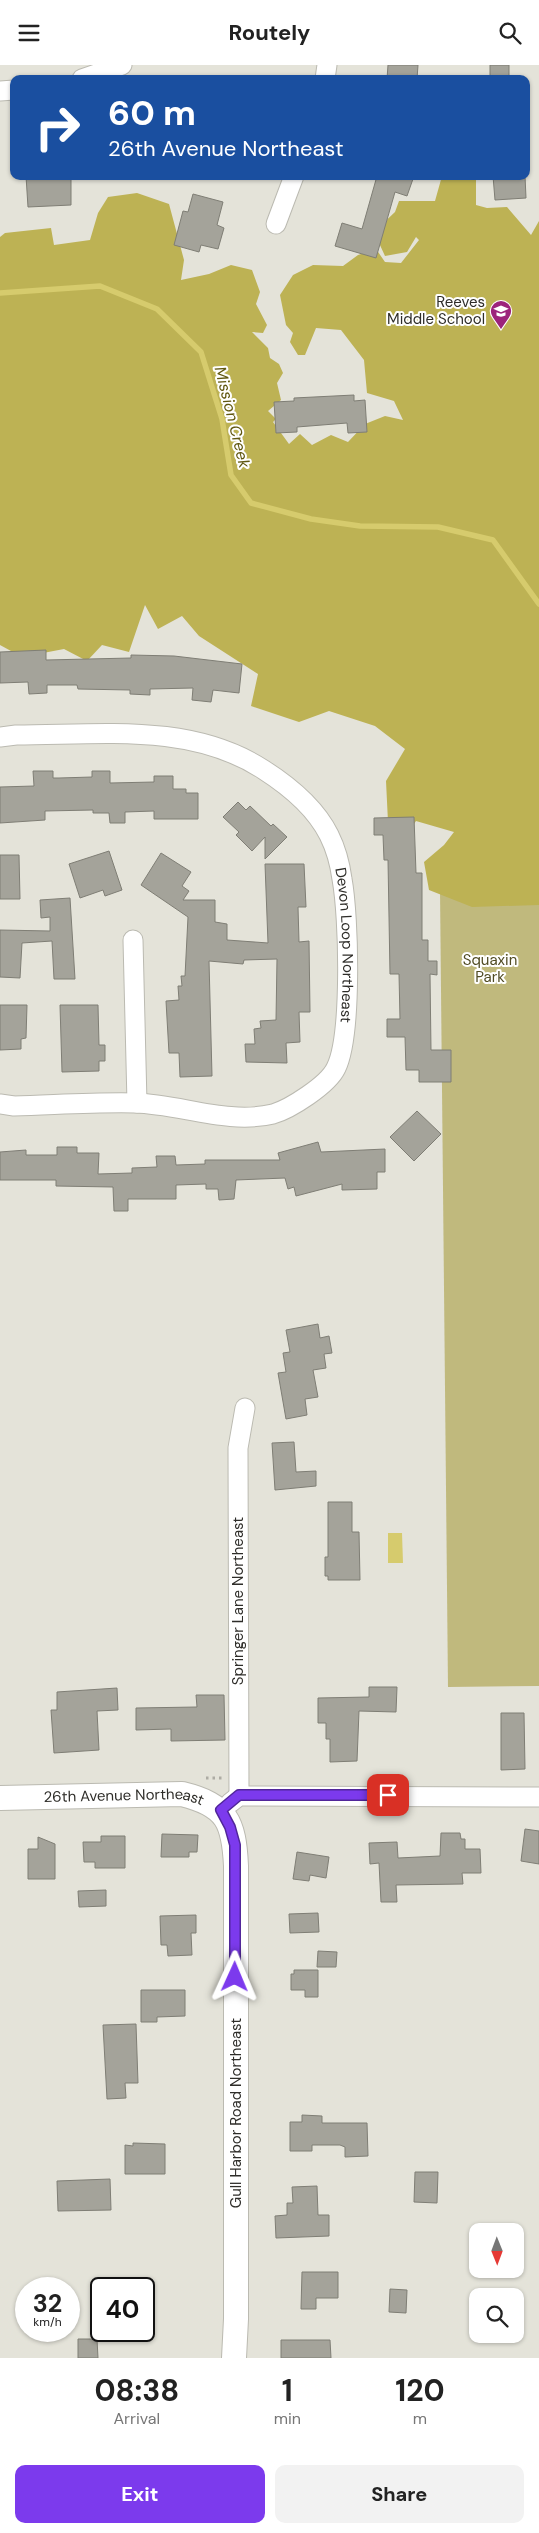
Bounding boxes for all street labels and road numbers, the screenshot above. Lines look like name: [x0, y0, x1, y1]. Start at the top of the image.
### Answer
street label: Devon Loop Northeast: [330, 866, 358, 1024]
street label: Springer Lane Northeast: [228, 1517, 248, 1685]
street label: 26th Avenue Northeast: [43, 1784, 207, 1810]
street label: Gull Harbor Road Northeast: [226, 2018, 246, 2208]

